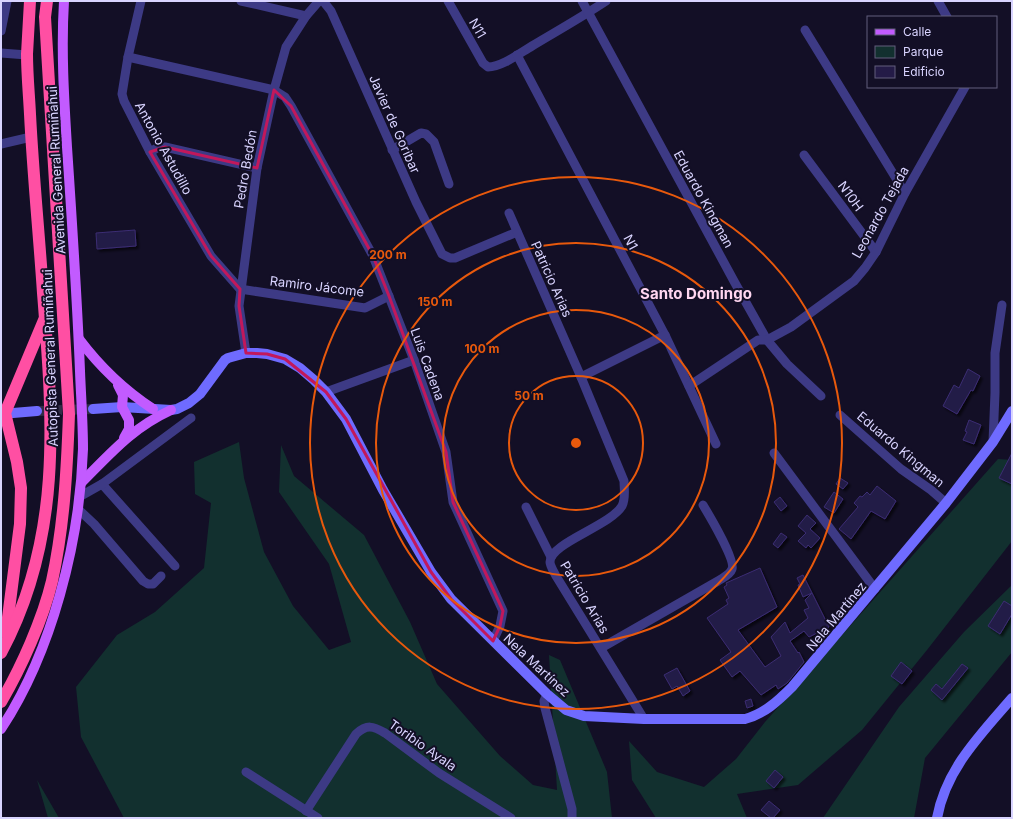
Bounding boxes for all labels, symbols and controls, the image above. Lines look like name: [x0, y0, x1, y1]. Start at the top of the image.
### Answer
street label: N11: [466, 15, 490, 41]
legend: [867, 16, 997, 88]
text: Calle: [903, 24, 931, 39]
text: Parque: [903, 44, 943, 59]
text: Edificio: [903, 64, 945, 79]
street label: Javier de Goribar: [366, 72, 424, 176]
street label: Avenida General Rumiñahui: [44, 86, 68, 254]
street label: Antonio Astudillo: [132, 99, 196, 197]
street label: Pedro Bedón: [230, 129, 260, 209]
street label: Eduardo Kingman: [671, 147, 737, 251]
street label: Leonardo Tejada: [848, 163, 912, 261]
street label: N10H: [835, 178, 867, 214]
street label: N1: [620, 232, 642, 252]
street label: Patricio Arias: [528, 239, 576, 320]
text: 200 m: [369, 247, 407, 262]
street label: Autopista General Rumiñahui: [39, 269, 61, 447]
street label: Ramiro Jácome: [269, 272, 365, 300]
district label: Santo Domingo: [640, 284, 752, 303]
text: 150 m: [418, 294, 452, 309]
street label: Luis Cadena: [407, 326, 449, 402]
text: 100 m: [464, 341, 500, 356]
text: 50 m: [514, 388, 544, 403]
street label: Eduardo Kingman: [854, 408, 948, 490]
centre of rings: [569, 436, 583, 450]
street label: Patricio Arias: [557, 558, 613, 636]
street label: Nela Martínez: [802, 578, 870, 654]
street label: Nela Martínez: [500, 630, 574, 700]
street label: Toribio Ayala: [386, 716, 460, 774]

